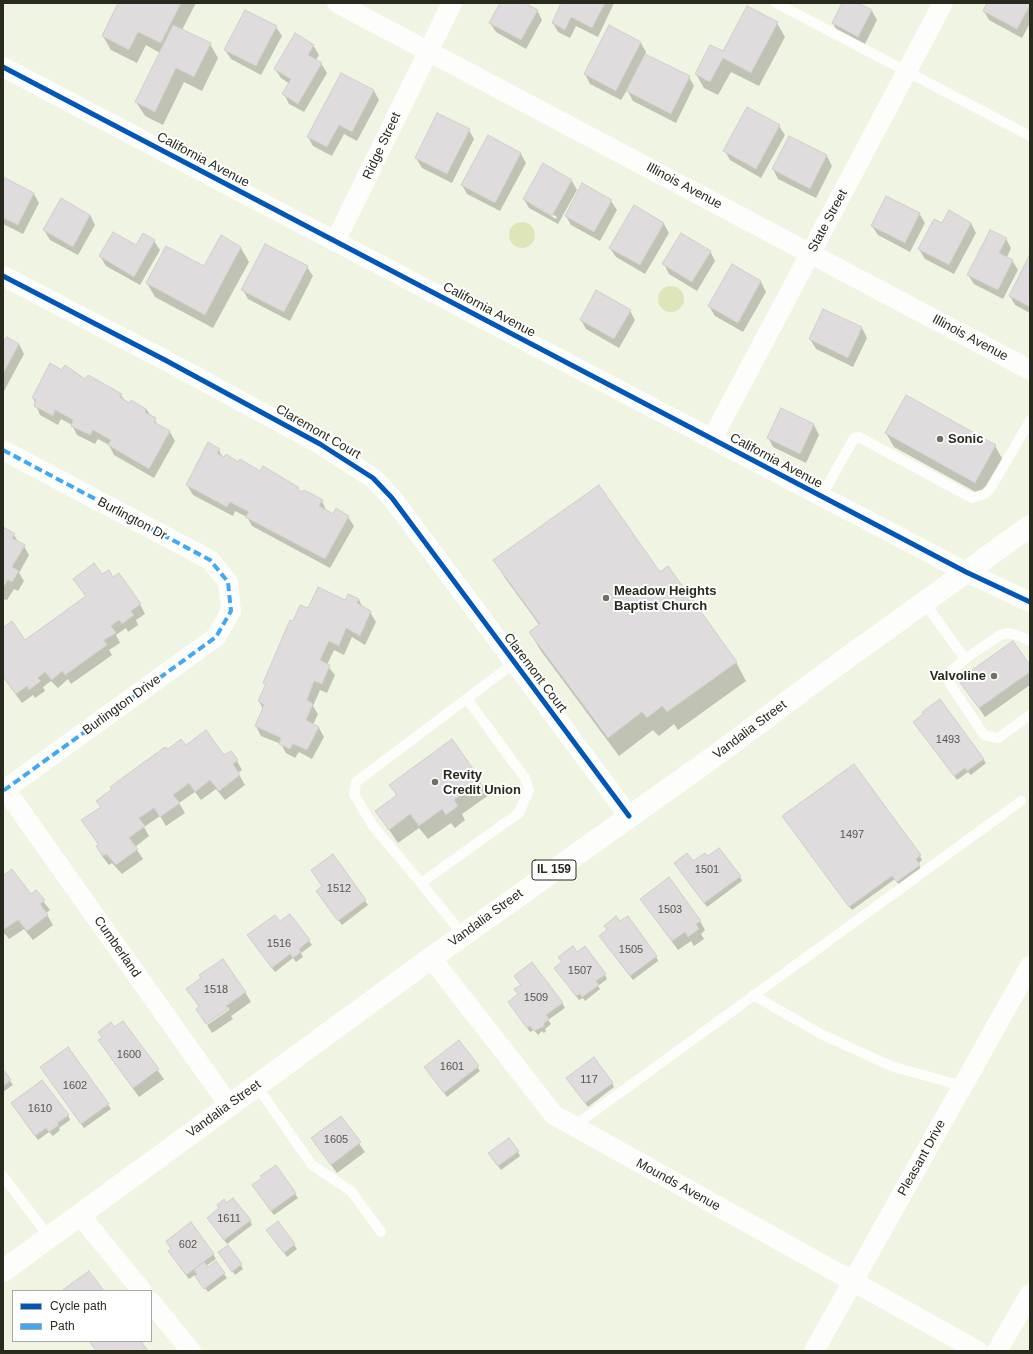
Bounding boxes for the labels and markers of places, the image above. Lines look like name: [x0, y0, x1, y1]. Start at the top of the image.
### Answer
place label: Sonic: [948, 431, 983, 447]
marker: Sonic: [935, 434, 945, 444]
place label: Meadow Heights Baptist Church: [614, 583, 717, 614]
marker: Meadow Heights Baptist Church: [601, 593, 611, 603]
place label: Valvoline: [930, 668, 986, 684]
marker: Valvoline: [989, 671, 999, 681]
place label: Revity Credit Union: [443, 767, 521, 798]
marker: Revity Credit Union: [430, 777, 440, 787]

